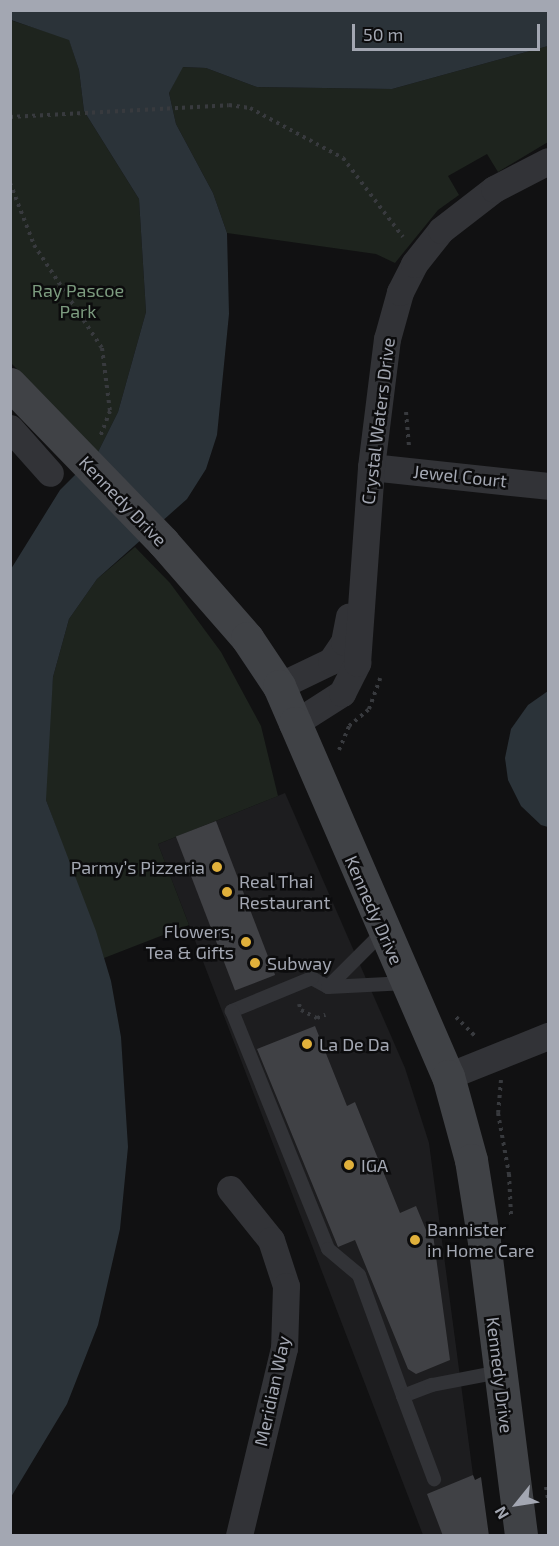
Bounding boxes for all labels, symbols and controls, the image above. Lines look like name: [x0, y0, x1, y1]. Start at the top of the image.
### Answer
scale bar: [355, 12, 542, 50]
text: 50 m: [363, 23, 403, 45]
park label: Ray Pascoe Park: [32, 280, 124, 322]
street label: Crystal Waters Drive: [357, 336, 399, 506]
street label: Kennedy Drive: [75, 451, 171, 551]
street label: Jewel Court: [412, 460, 508, 492]
street label: Kennedy Drive: [340, 852, 408, 968]
place label: Parmy’s Pizzeria: [71, 856, 205, 878]
marker: Parmy’s Pizzeria: [210, 860, 224, 874]
place label: Real Thai Restaurant: [239, 871, 330, 914]
marker: Real Thai Restaurant: [220, 885, 234, 899]
place label: Flowers, Tea & Gifts: [145, 921, 234, 964]
marker: Flowers, Tea & Gifts: [239, 935, 253, 949]
place label: Subway: [267, 952, 332, 974]
marker: Subway: [248, 956, 262, 970]
place label: La De Da: [319, 1033, 390, 1055]
marker: La De Da: [300, 1037, 314, 1051]
place label: IGA: [361, 1154, 388, 1176]
marker: IGA: [342, 1158, 356, 1172]
place label: Bannister in Home Care: [427, 1219, 534, 1262]
marker: Bannister in Home Care: [408, 1233, 422, 1247]
street label: Kennedy Drive: [482, 1316, 518, 1434]
street label: Meridian Way: [250, 1334, 294, 1448]
north arrow: [487, 1474, 547, 1534]
text: N: [490, 1503, 512, 1523]

